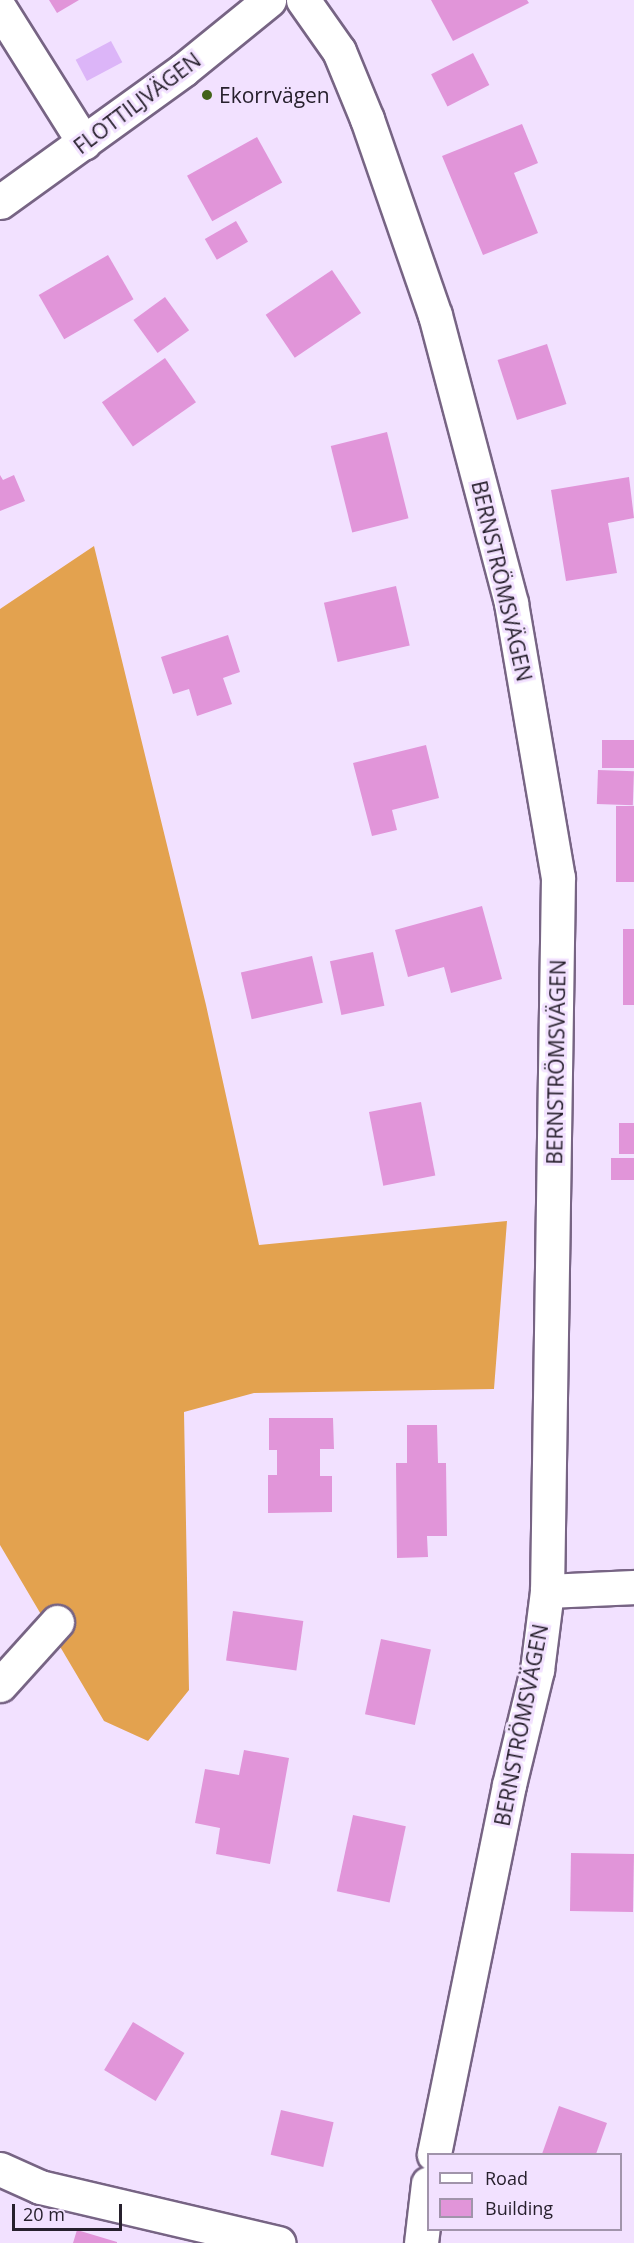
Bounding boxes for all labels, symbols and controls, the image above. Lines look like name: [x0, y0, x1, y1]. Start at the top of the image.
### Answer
street label: FLOTTILJVÄGEN: [69, 47, 205, 159]
place label: Ekorrvägen: [219, 82, 330, 108]
marker: Ekorrvägen: [200, 88, 214, 102]
street label: BERNSTRÖMSVÄGEN: [467, 478, 537, 684]
street label: BERNSTRÖMSVÄGEN: [542, 959, 570, 1165]
street label: BERNSTRÖMSVÄGEN: [489, 1622, 553, 1828]
legend: [427, 2153, 622, 2231]
text: Road: [485, 2166, 528, 2190]
scale bar: [15, 2192, 124, 2230]
text: Building: [485, 2196, 553, 2220]
text: 20 m: [23, 2202, 65, 2226]

